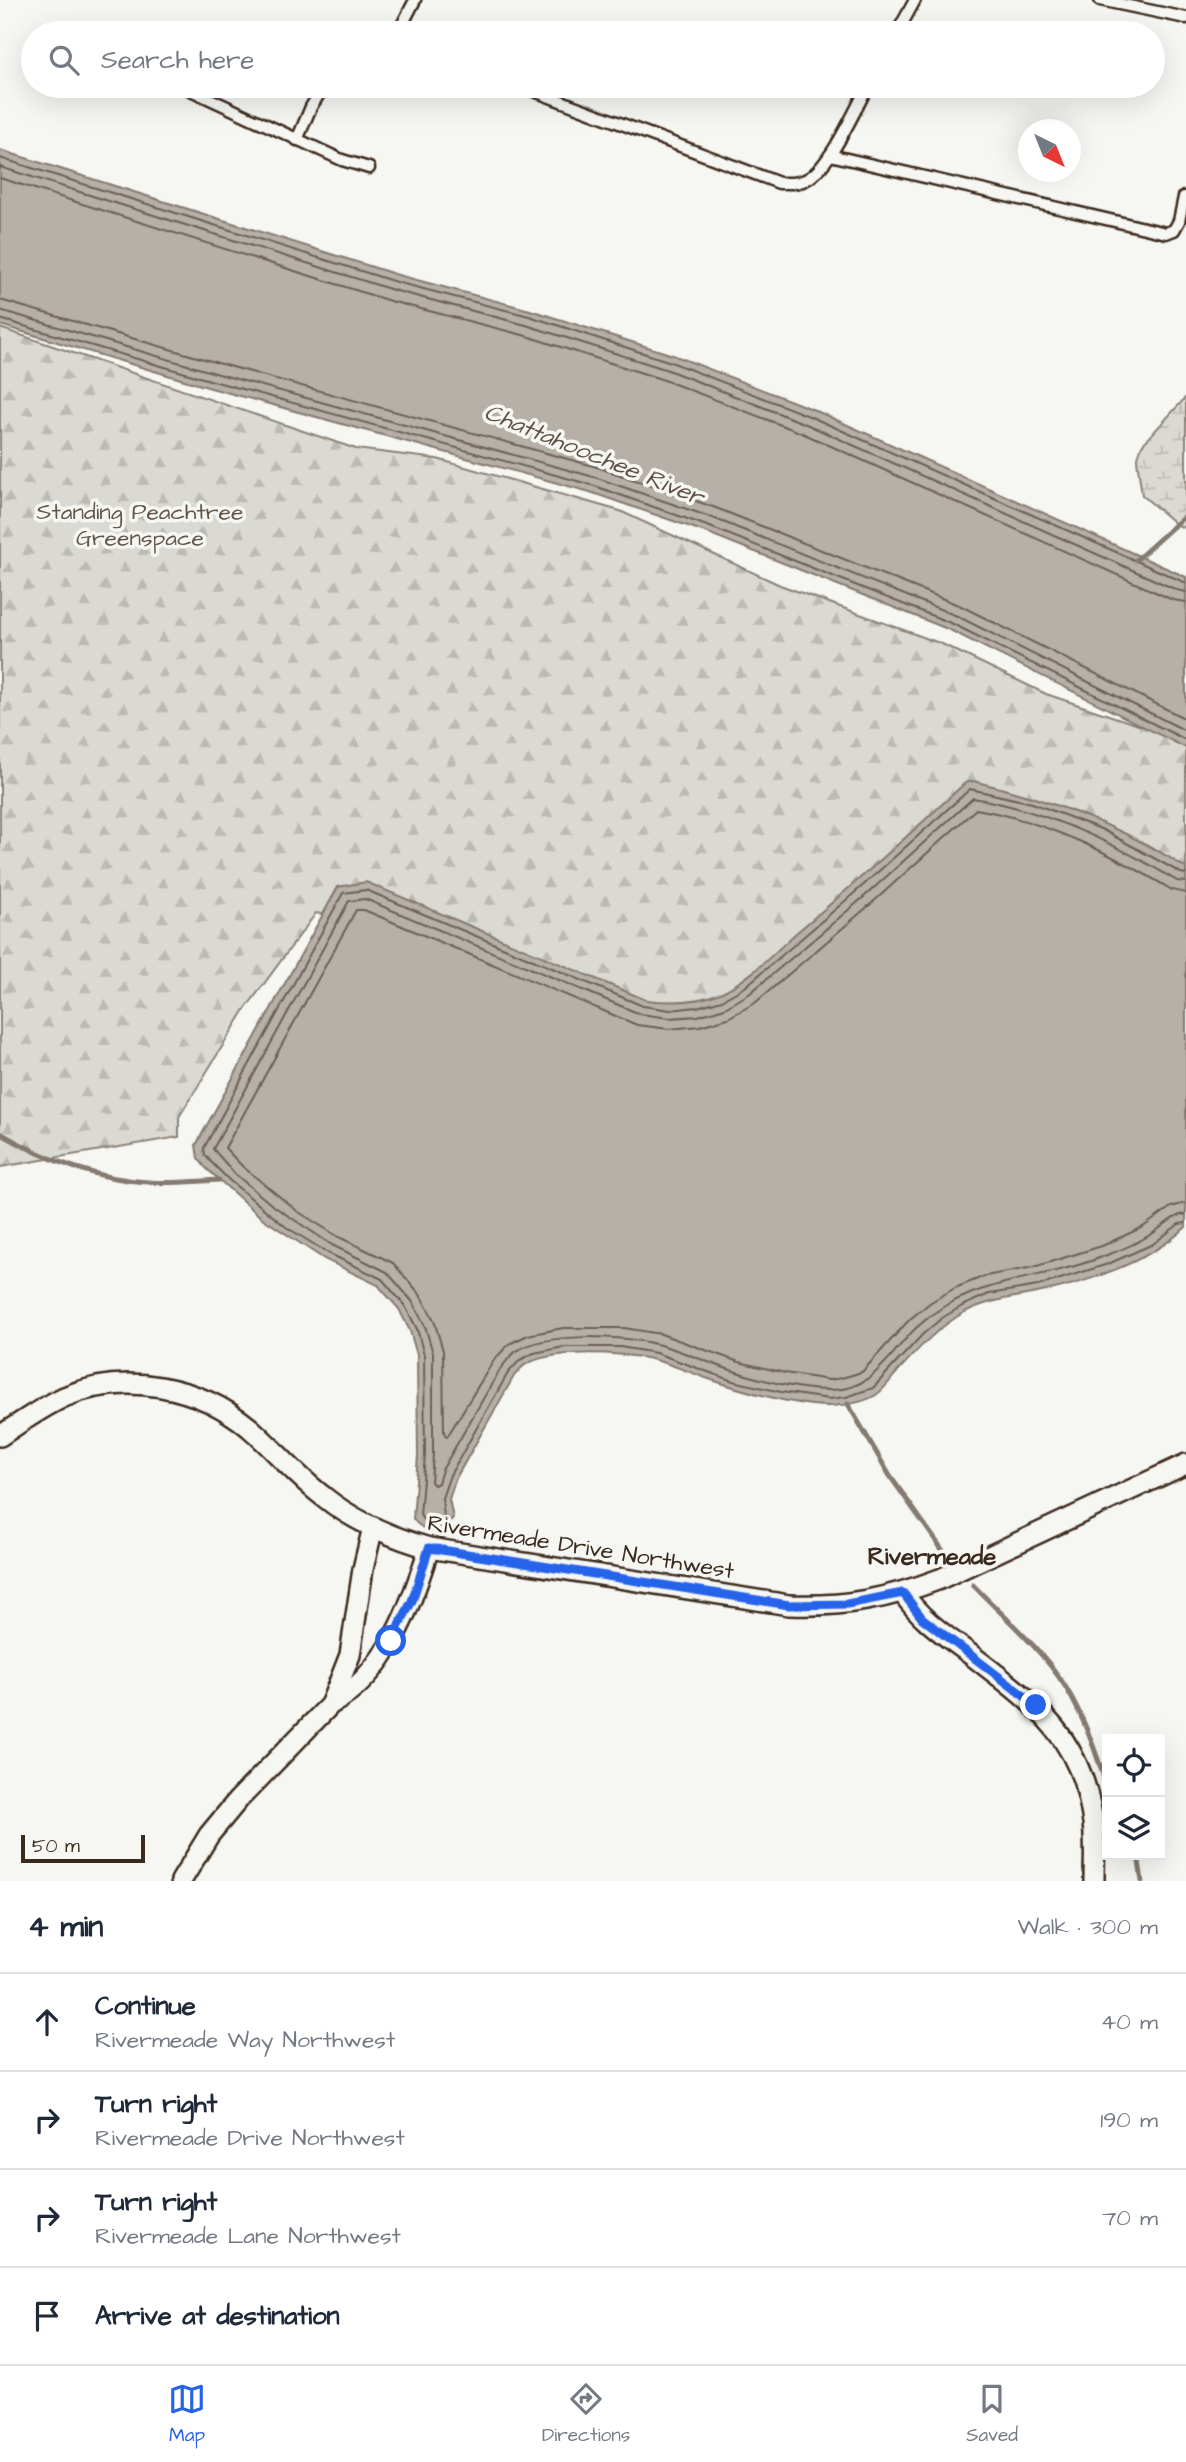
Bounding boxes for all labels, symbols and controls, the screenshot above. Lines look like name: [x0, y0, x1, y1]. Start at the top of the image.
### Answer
search box: [21, 21, 1165, 98]
icon: search: [45, 41, 83, 79]
text: Search here: [101, 42, 254, 78]
north arrow: [1018, 119, 1081, 182]
water label: Chattahoochee River: [479, 395, 711, 515]
park label: Standing Peachtree Greenspace: [37, 496, 243, 554]
street label: Rivermeade Drive Northwest: [425, 1507, 737, 1587]
district label: Rivermeade: [868, 1540, 996, 1574]
route start: [375, 1625, 406, 1656]
route end: [1020, 1689, 1051, 1720]
map controls: [1102, 1734, 1165, 1860]
button: locate: [1102, 1734, 1165, 1797]
button: layers: [1102, 1797, 1165, 1860]
scale bar: [21, 1832, 145, 1864]
text: 50 m: [32, 1833, 80, 1860]
text: 4 min: [28, 1906, 103, 1948]
text: Walk · 300 m: [1017, 1911, 1158, 1943]
text: Continue: [95, 1988, 196, 2024]
icon: ahead: [28, 2003, 66, 2041]
text: 40 m: [1101, 2006, 1158, 2038]
text: Rivermeade Way Northwest: [95, 2024, 395, 2056]
text: Turn right: [95, 2086, 217, 2122]
icon: right: [28, 2101, 66, 2139]
text: 190 m: [1100, 2104, 1158, 2136]
text: Rivermeade Drive Northwest: [95, 2122, 405, 2154]
text: Turn right: [95, 2184, 217, 2220]
icon: right: [28, 2199, 66, 2237]
text: 70 m: [1102, 2202, 1158, 2234]
text: Rivermeade Lane Northwest: [95, 2220, 401, 2252]
icon: arrive: [28, 2297, 66, 2335]
text: Arrive at destination: [95, 2298, 340, 2334]
tab: Map: [168, 2380, 206, 2449]
tab: Directions: [542, 2380, 630, 2449]
tab: Saved: [966, 2380, 1018, 2449]

